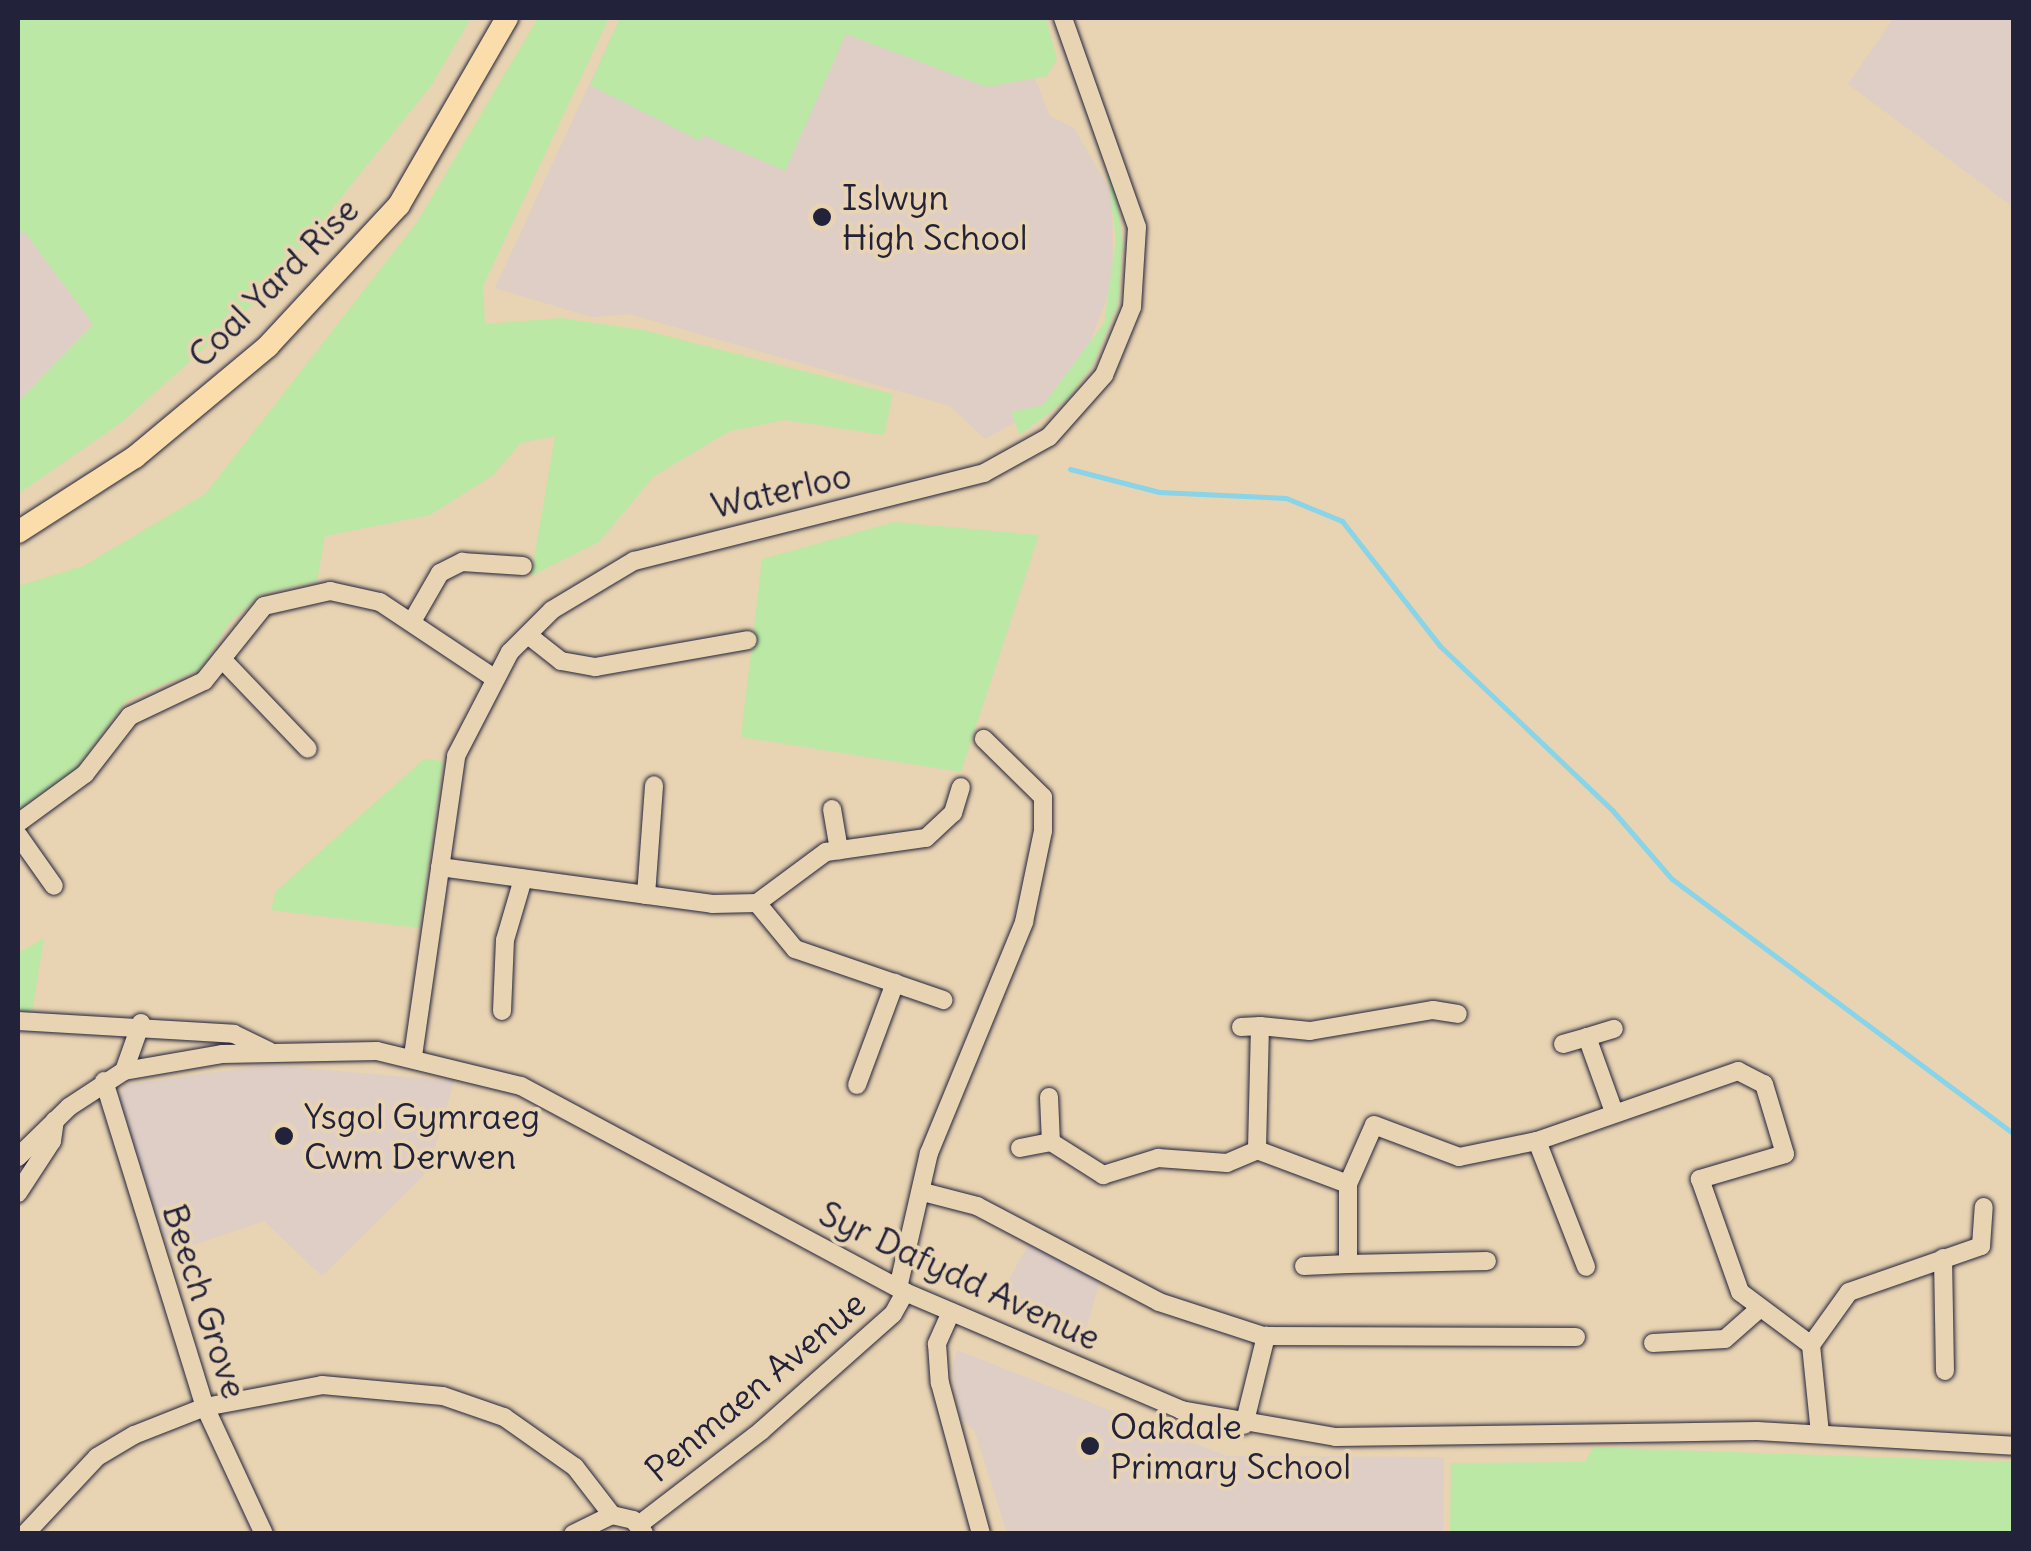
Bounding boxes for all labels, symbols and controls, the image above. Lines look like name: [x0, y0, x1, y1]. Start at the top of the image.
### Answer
place label: Islwyn High School: [842, 176, 1028, 258]
street label: Coal Yard Rise: [179, 188, 367, 376]
marker: Islwyn High School: [811, 206, 833, 228]
street label: Waterloo: [707, 454, 855, 526]
place label: Ysgol Gymraeg Cwm Derwen: [304, 1095, 540, 1177]
marker: Ysgol Gymraeg Cwm Derwen: [273, 1125, 295, 1147]
street label: Syr Dafydd Avenue: [813, 1192, 1107, 1358]
street label: Beech Grove: [154, 1199, 256, 1403]
street label: Penmaen Avenue: [637, 1282, 873, 1490]
place label: Oakdale Primary School: [1110, 1405, 1351, 1487]
marker: Oakdale Primary School: [1079, 1435, 1101, 1457]

